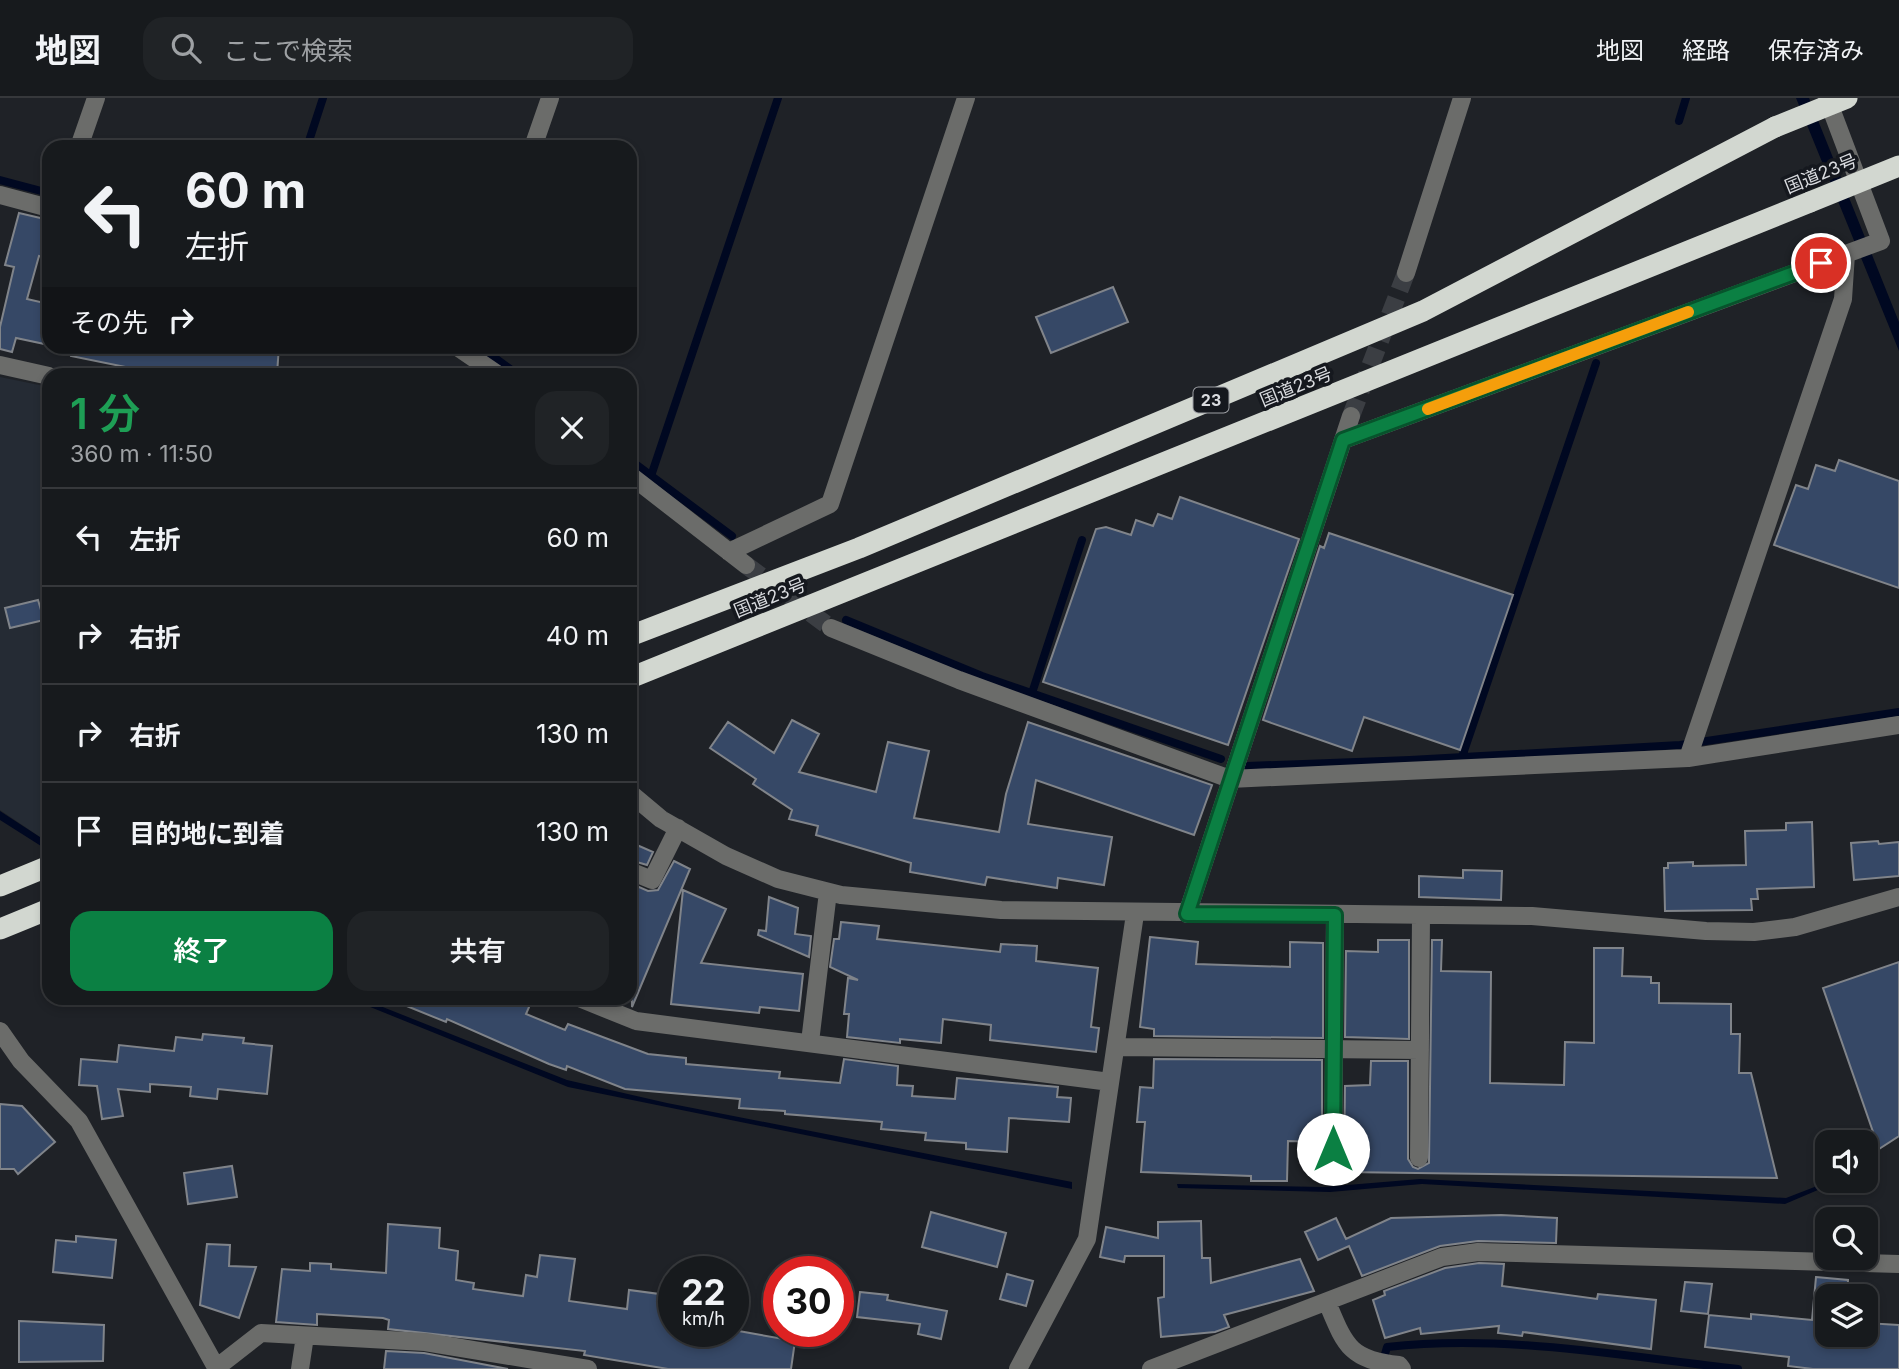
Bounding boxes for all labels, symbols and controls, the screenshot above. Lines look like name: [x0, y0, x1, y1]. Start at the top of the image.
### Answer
search box: [143, 17, 633, 80]
icon: search: [167, 29, 205, 67]
text: 地図: [35, 30, 101, 70]
text: ここで検索: [223, 35, 353, 66]
text: 地図: [1596, 36, 1644, 65]
text: 経路: [1682, 36, 1730, 65]
text: 保存済み: [1768, 36, 1864, 65]
street label: 国道23号: [1782, 150, 1860, 198]
text: 60 m: [185, 161, 306, 220]
icon: left: [70, 168, 161, 259]
text: 左折: [185, 227, 249, 266]
pin: [1791, 233, 1851, 293]
icon: arrive: [1802, 244, 1840, 282]
icon: right: [162, 301, 200, 339]
text: その先: [70, 307, 148, 338]
street label: 国道23号: [1257, 363, 1335, 411]
text: 1 分: [70, 388, 140, 439]
road number: 23: [1194, 388, 1228, 412]
button: close: [535, 391, 609, 465]
text: 360 m · 11:50: [70, 440, 213, 468]
icon: left: [70, 518, 108, 556]
text: 60 m: [546, 522, 609, 553]
text: 左折: [129, 524, 181, 555]
street label: 国道23号: [731, 574, 809, 622]
icon: right: [70, 616, 108, 654]
text: 40 m: [546, 620, 609, 651]
text: 右折: [129, 622, 181, 653]
icon: right: [70, 714, 108, 752]
text: 130 m: [536, 718, 609, 749]
text: 右折: [129, 720, 181, 751]
icon: arrive: [70, 812, 108, 850]
text: 130 m: [536, 816, 609, 847]
text: 目的地に到着: [129, 818, 285, 849]
button: 終了: [70, 911, 333, 991]
button: 共有: [347, 911, 609, 991]
position arrow: [1296, 1112, 1370, 1186]
map controls: [1815, 1130, 1878, 1347]
button: sound: [1815, 1130, 1878, 1193]
button: search: [1815, 1207, 1878, 1270]
speed limit sign: 30: [763, 1256, 854, 1347]
text: 22: [681, 1271, 726, 1313]
button: layers: [1815, 1284, 1878, 1347]
text: km/h: [682, 1308, 725, 1329]

